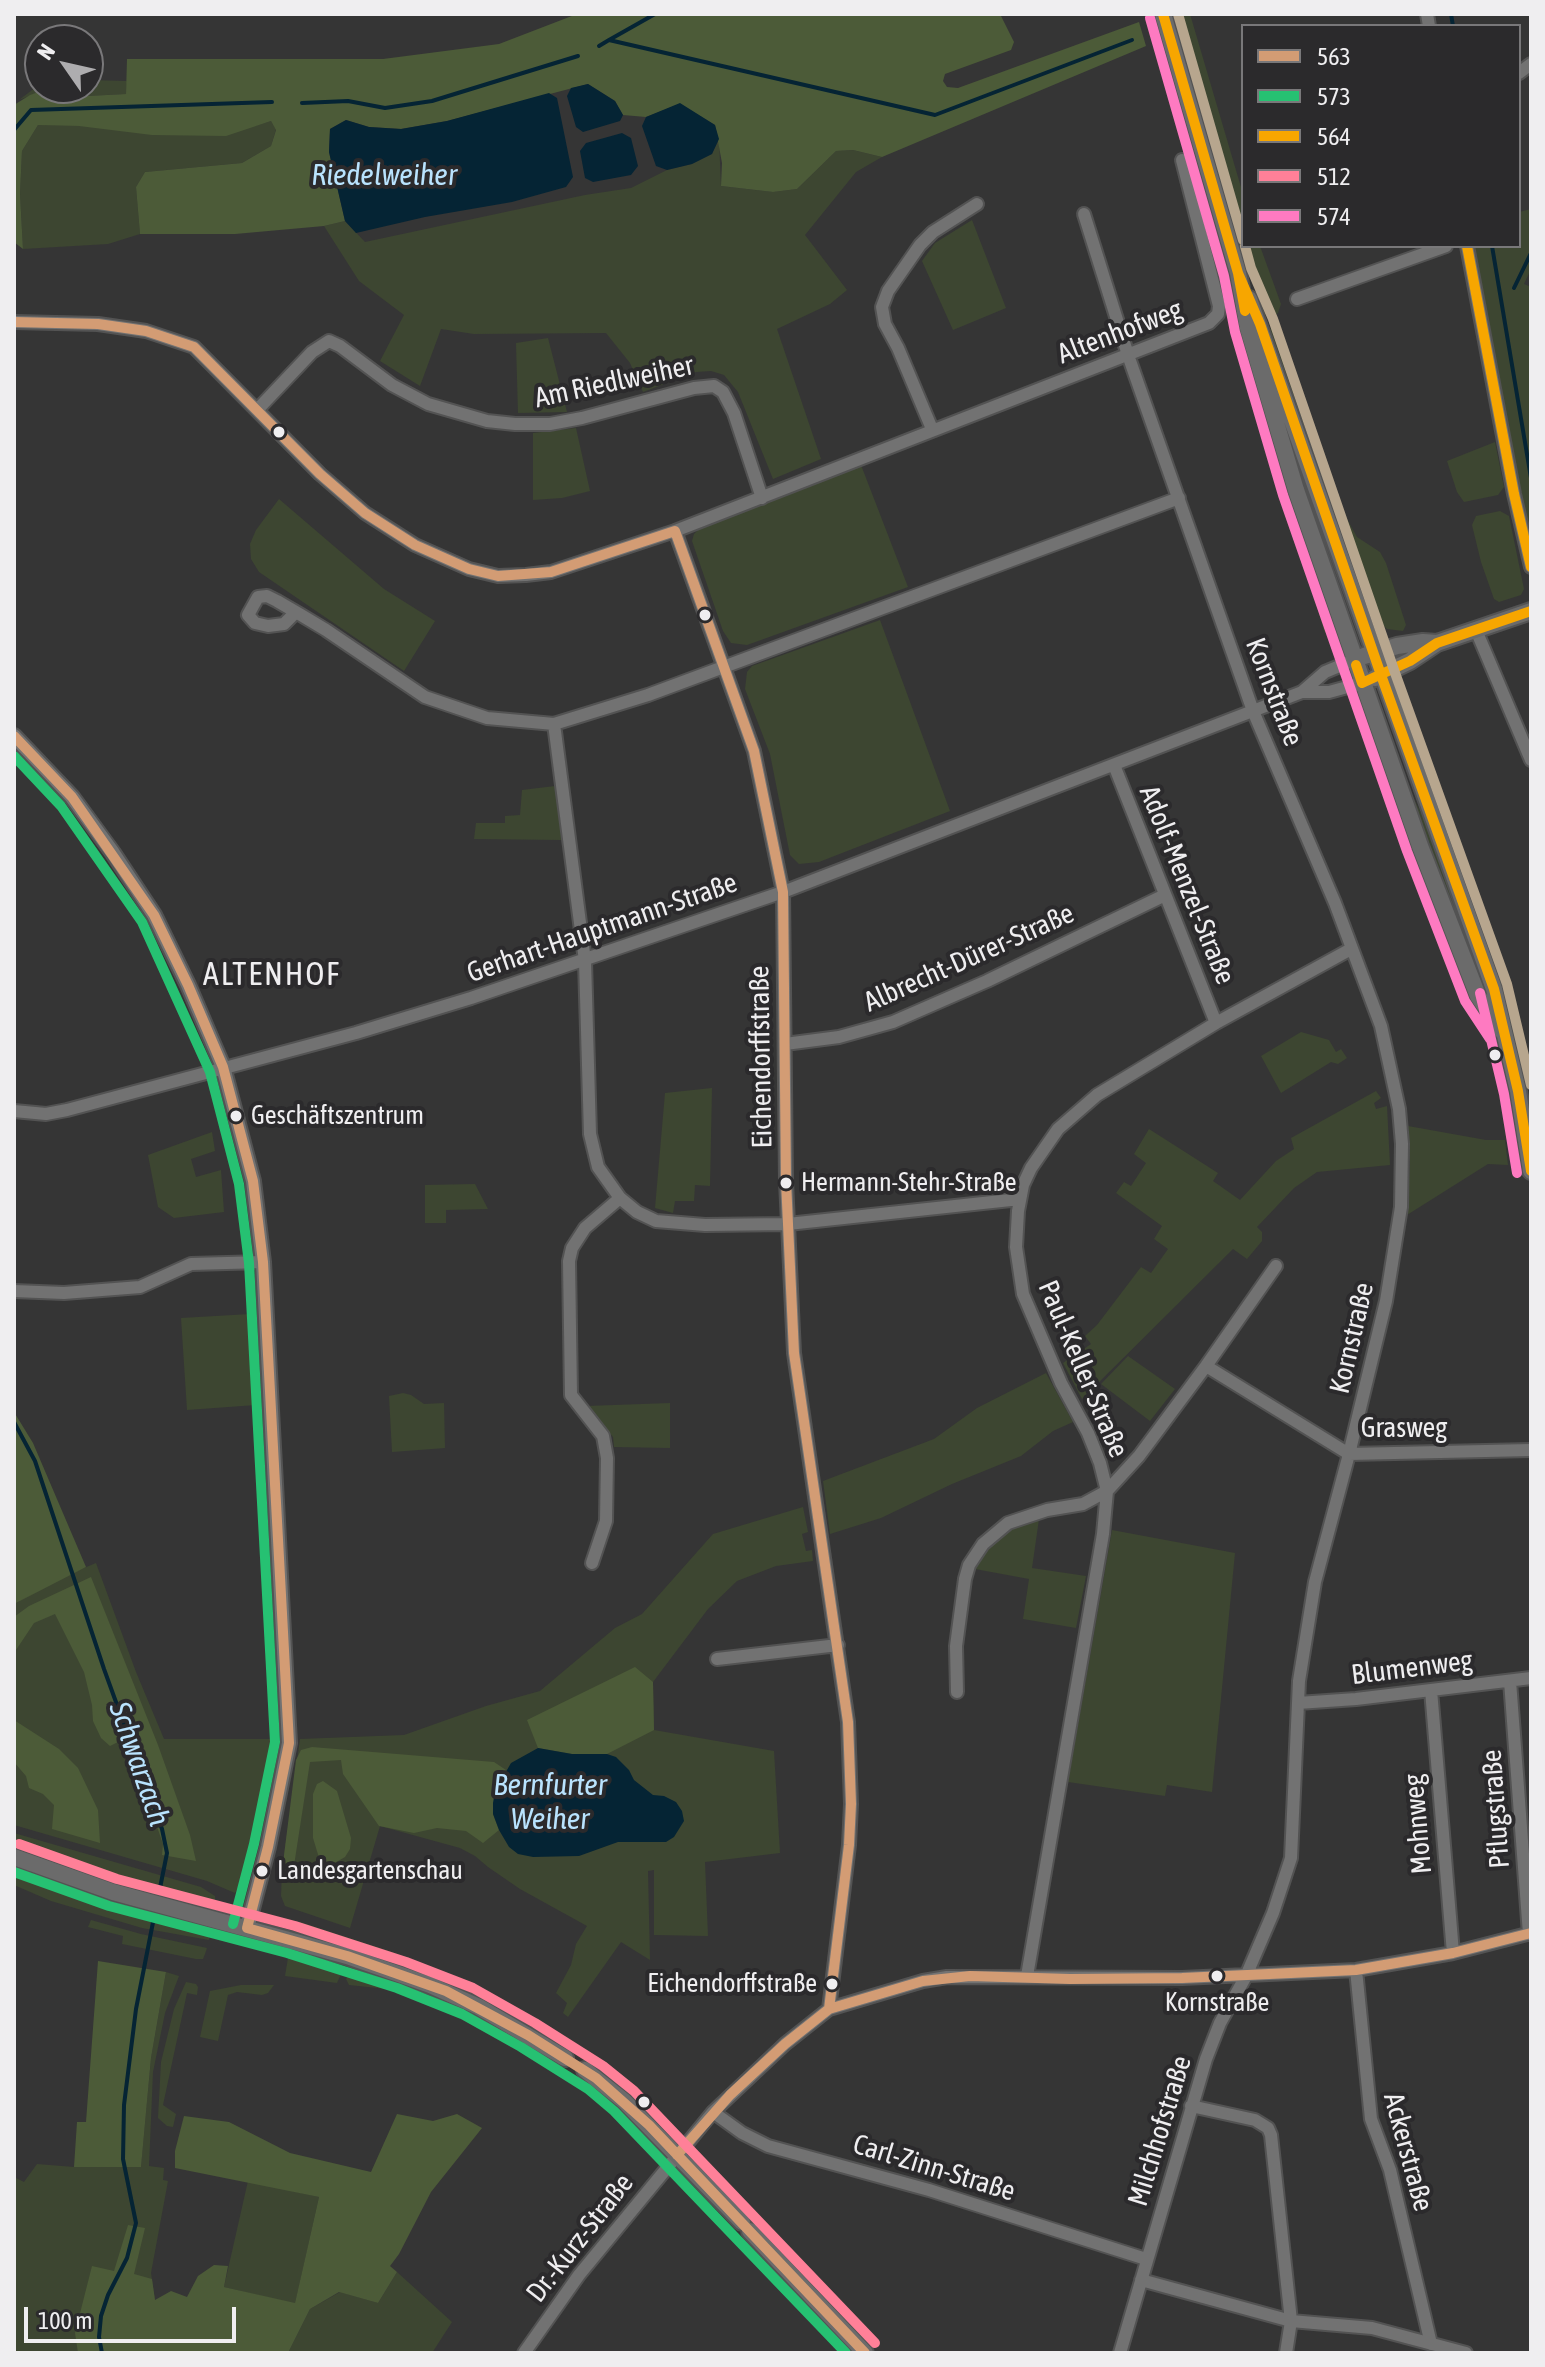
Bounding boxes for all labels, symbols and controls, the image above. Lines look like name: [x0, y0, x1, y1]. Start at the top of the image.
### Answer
north arrow: [24, 24, 104, 104]
legend: [1241, 24, 1521, 248]
text: N: [31, 39, 60, 64]
text: 563: [1317, 43, 1351, 70]
text: 573: [1317, 83, 1351, 110]
text: 564: [1317, 123, 1351, 150]
water label: Riedelweiher: [311, 158, 457, 194]
text: 512: [1317, 163, 1351, 190]
text: 574: [1317, 203, 1351, 230]
street label: Altenhofweg: [1053, 293, 1187, 371]
street label: Am Riedlweiher: [532, 349, 696, 415]
unlabelled marker: [271, 424, 287, 440]
unlabelled marker: [697, 607, 713, 623]
street label: Kornstraße: [1238, 633, 1310, 751]
street label: Adolf-Menzel-Straße: [1132, 781, 1242, 989]
street label: Gerhart-Hauptmann-Straße: [463, 866, 741, 990]
street label: Albrecht-Dürer-Straße: [859, 897, 1079, 1019]
district label: ALTENHOF: [203, 956, 341, 994]
street label: Eichendorffstraße: [743, 965, 779, 1149]
unlabelled marker: [1487, 1047, 1503, 1063]
place label: Geschäftszentrum: [251, 1100, 424, 1132]
marker: Geschäftszentrum: [228, 1108, 244, 1124]
place label: Hermann-Stehr-Straße: [801, 1167, 1017, 1199]
marker: Hermann-Stehr-Straße: [778, 1175, 794, 1191]
street label: Paul-Keller-Straße: [1031, 1275, 1135, 1463]
street label: Kornstraße: [1323, 1279, 1381, 1397]
street label: Grasweg: [1361, 1411, 1447, 1445]
street label: Blumenweg: [1349, 1644, 1475, 1692]
water label: Schwarzach: [101, 1697, 177, 1831]
street label: Pflugstraße: [1475, 1748, 1517, 1870]
water label: Bernfurter Weiher: [493, 1768, 607, 1838]
street label: Mohnweg: [1397, 1773, 1439, 1875]
place label: Landesgartenschau: [277, 1855, 463, 1887]
marker: Landesgartenschau: [254, 1863, 270, 1879]
place label: Eichendorffstraße: [647, 1968, 817, 2000]
marker: Kornstraße: [1209, 1968, 1225, 1984]
marker: Eichendorffstraße: [824, 1976, 840, 1992]
place label: Kornstraße: [1165, 1987, 1269, 2019]
street label: Milchhofstraße: [1121, 2052, 1199, 2210]
street label: Ackerstraße: [1376, 2089, 1440, 2215]
unlabelled marker: [636, 2094, 652, 2110]
street label: Carl-Zinn-Straße: [849, 2127, 1019, 2209]
street label: Dr.-Kurz-Straße: [520, 2167, 640, 2309]
scale bar: [28, 2291, 240, 2341]
text: 100 m: [38, 2307, 92, 2334]

